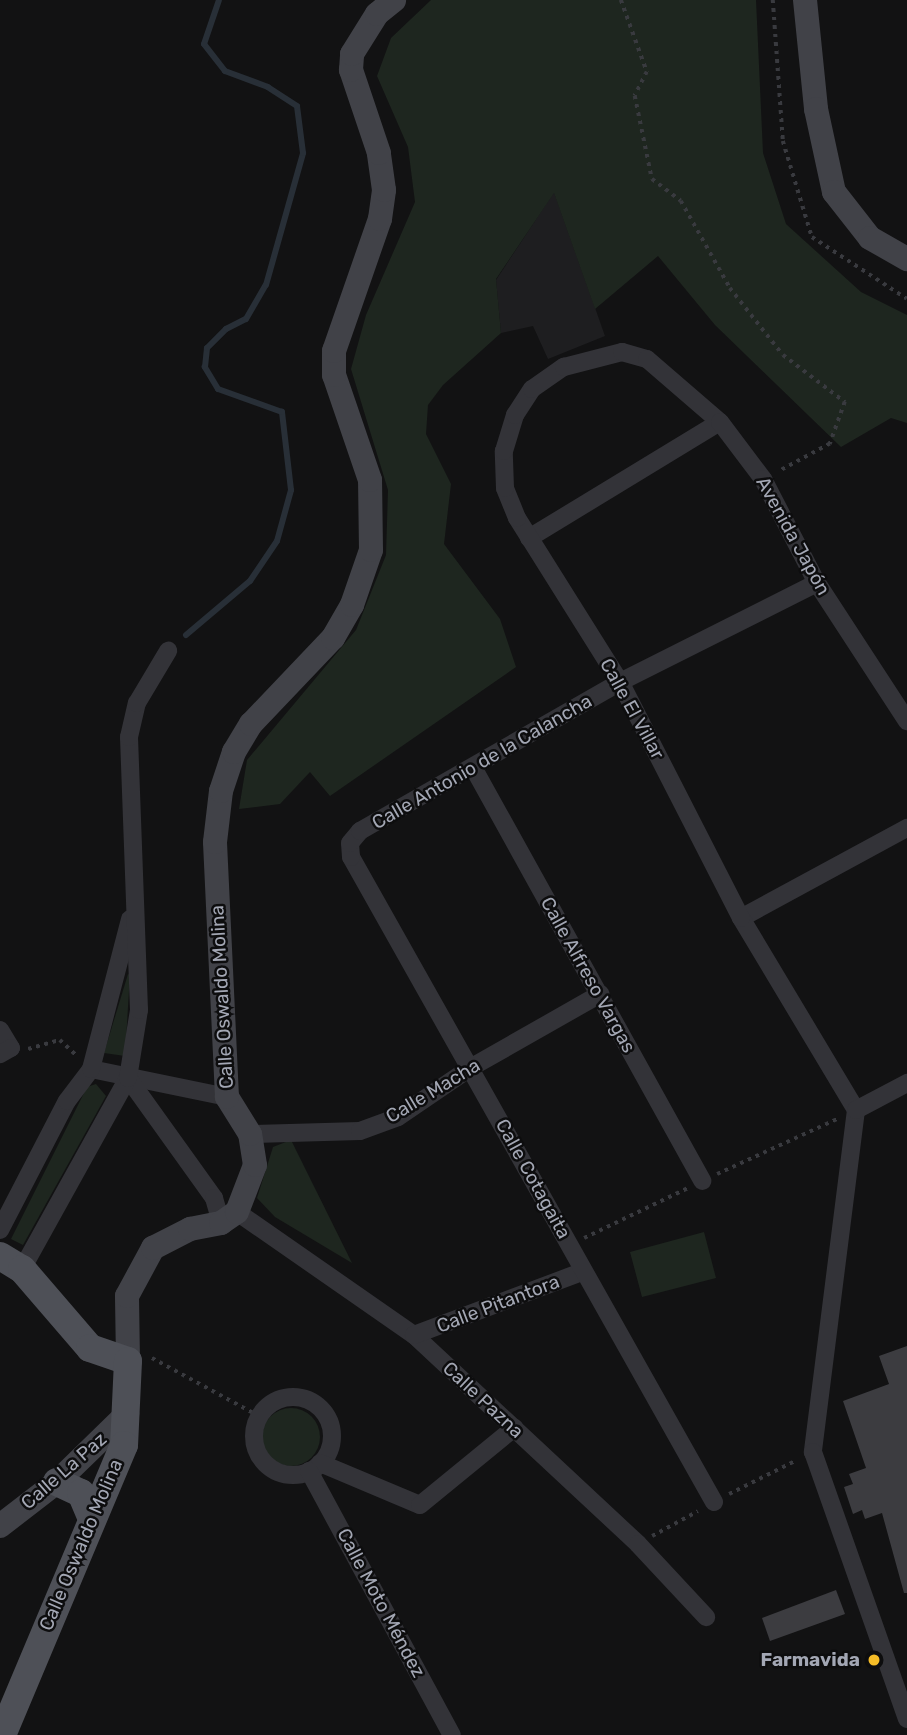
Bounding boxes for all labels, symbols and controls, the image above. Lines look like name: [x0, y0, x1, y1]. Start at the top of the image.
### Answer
street label: Avenida Japón: [751, 473, 835, 599]
street label: Calle El Villar: [595, 654, 669, 764]
street label: Calle Antonio de la Calancha: [368, 690, 596, 834]
street label: Calle Alfreso Vargas: [535, 893, 641, 1057]
street label: Calle Oswaldo Molina: [206, 904, 238, 1090]
street label: Calle Macha: [382, 1054, 484, 1128]
street label: Calle Cotagaita: [491, 1115, 575, 1243]
street label: Calle Pitantora: [433, 1270, 563, 1338]
street label: Calle Pazna: [438, 1357, 528, 1443]
street label: Calle La Paz: [17, 1428, 111, 1514]
street label: Calle Oswaldo Molina: [35, 1456, 127, 1634]
street label: Calle Moto Méndez: [332, 1525, 430, 1681]
place label: Farmavida: [761, 1649, 860, 1671]
marker: Farmavida: [866, 1652, 882, 1668]

